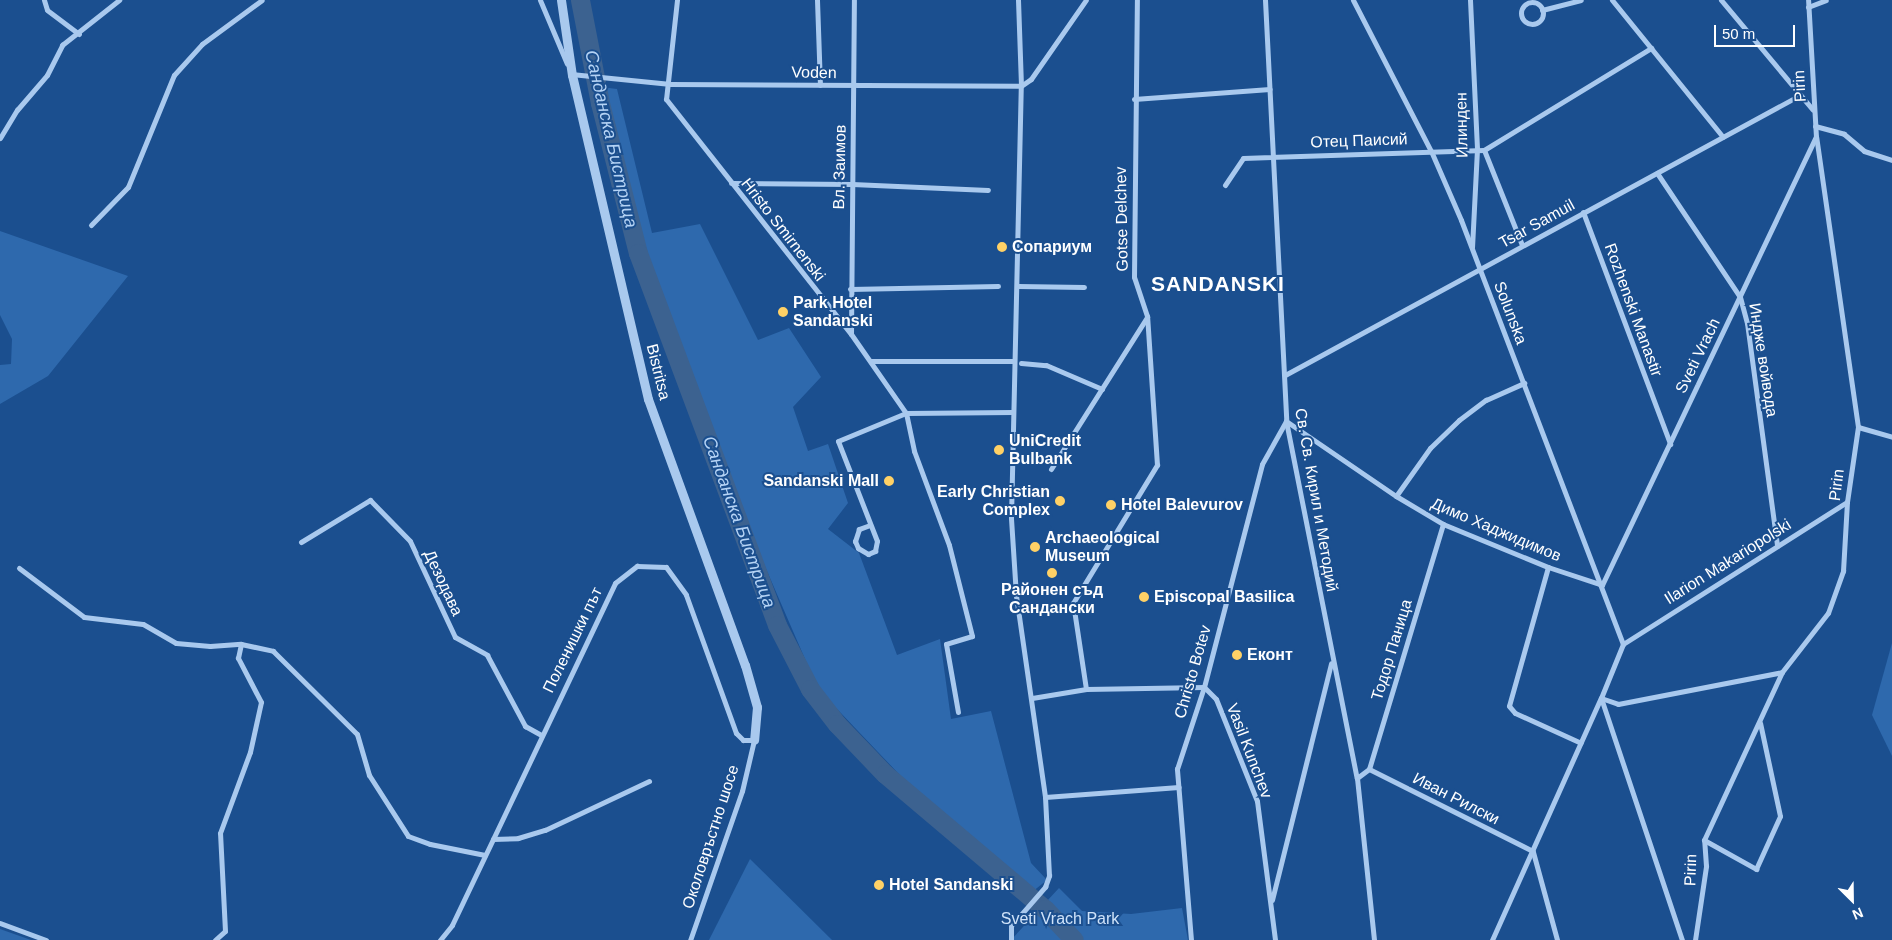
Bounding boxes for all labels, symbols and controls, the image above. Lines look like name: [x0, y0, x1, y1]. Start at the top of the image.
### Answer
scale bar: [1717, 15, 1798, 47]
text: 50 m: [1722, 25, 1755, 42]
water label: Санданска Бистрица: [580, 48, 642, 230]
street label: Voden: [791, 63, 837, 83]
street label: Pirin: [1790, 70, 1810, 102]
street label: Илинден: [1452, 92, 1472, 158]
street label: Вл. Заимов: [830, 124, 850, 210]
street label: Отец Паисий: [1310, 130, 1408, 152]
street label: Gotse Delchev: [1111, 166, 1133, 272]
street label: Hristo Smirnenski: [737, 175, 829, 285]
street label: Tsar Samuil: [1496, 195, 1578, 253]
place label: Сопариум: [1012, 237, 1092, 257]
marker: Сопариум: [996, 241, 1008, 253]
street label: Rozhenski Manastir: [1600, 241, 1666, 379]
district label: SANDANSKI: [1150, 271, 1286, 297]
street label: Solunska: [1489, 279, 1531, 347]
place label: Park Hotel Sandanski: [793, 293, 873, 331]
street label: Индже войвода: [1745, 302, 1781, 418]
marker: Park Hotel Sandanski: [777, 306, 789, 318]
street label: Sveti Vrach: [1672, 315, 1724, 397]
street label: Bistritsa: [642, 342, 674, 402]
street label: Св. Св. Кирил и Методий: [1290, 407, 1342, 593]
place label: UniCredit Bulbank: [1009, 431, 1081, 469]
water label: Санданска Бистрица: [698, 433, 780, 611]
marker: UniCredit Bulbank: [993, 444, 1005, 456]
street label: Pirin: [1826, 468, 1848, 502]
place label: Sandanski Mall: [763, 471, 879, 491]
marker: Sandanski Mall: [883, 475, 895, 487]
place label: Early Christian Complex: [937, 482, 1050, 520]
street label: Димо Хаджидимов: [1428, 494, 1564, 566]
marker: Early Christian Complex: [1054, 495, 1066, 507]
place label: Hotel Balevurov: [1121, 495, 1243, 515]
marker: Hotel Balevurov: [1105, 499, 1117, 511]
street label: Ilarion Makariopolski: [1661, 515, 1795, 609]
place label: Archaeological Museum: [1045, 528, 1160, 566]
marker: Archaeological Museum: [1029, 541, 1041, 553]
street label: Дезодава: [419, 547, 467, 619]
marker: Районен съд Сандански: [1046, 567, 1058, 579]
place label: Районен съд Сандански: [1001, 580, 1103, 618]
street label: Поленишки път: [539, 584, 607, 696]
place label: Еpiscopal Basilica: [1154, 587, 1295, 607]
marker: Еpiscopal Basilica: [1138, 591, 1150, 603]
street label: Тодор Паница: [1367, 597, 1417, 703]
street label: Christo Botev: [1171, 623, 1215, 721]
place label: Еконт: [1247, 645, 1293, 665]
marker: Еконт: [1231, 649, 1243, 661]
street label: Vasil Kunchev: [1222, 701, 1276, 801]
street label: Околовръстно шосе: [679, 763, 743, 911]
street label: Иван Рилски: [1409, 769, 1503, 829]
street label: Pirin: [1681, 854, 1701, 886]
place label: Hotel Sandanski: [889, 875, 1013, 895]
north arrow: [1827, 875, 1877, 925]
marker: Hotel Sandanski: [873, 879, 885, 891]
text: N: [1850, 904, 1866, 923]
park label: Sveti Vrach Park: [1001, 909, 1119, 929]

